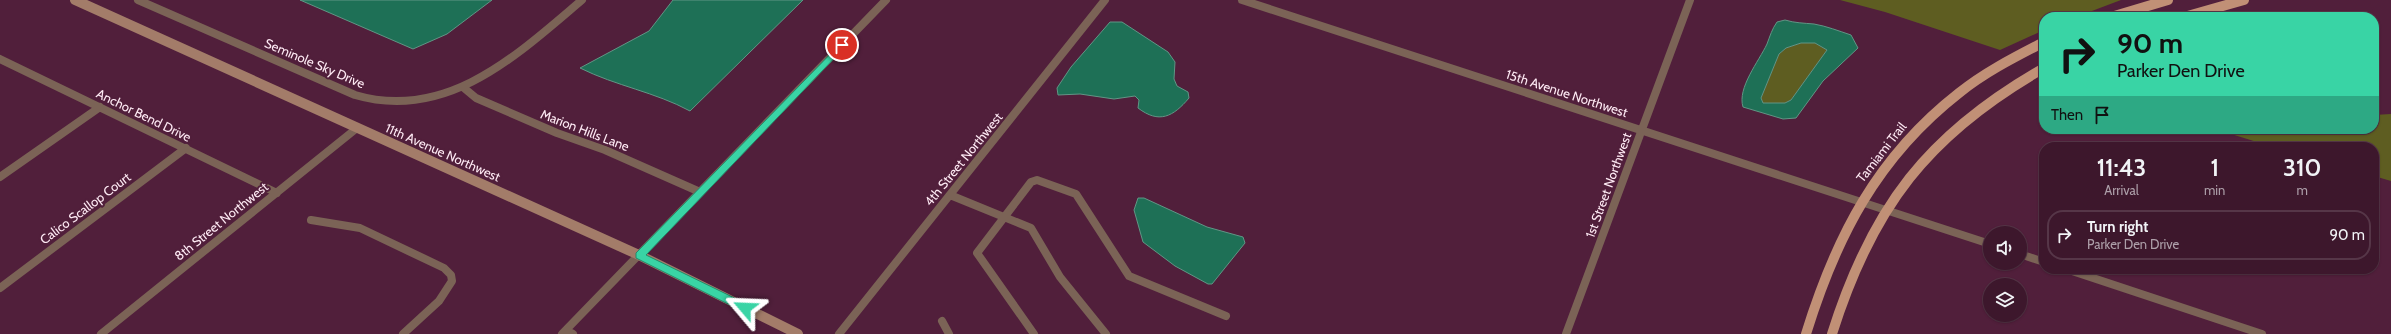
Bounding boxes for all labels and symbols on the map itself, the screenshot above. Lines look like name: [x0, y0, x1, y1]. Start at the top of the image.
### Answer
pin: [825, 28, 859, 62]
street label: Seminole Sky Drive: [262, 35, 368, 91]
street label: 15th Avenue Northwest: [1504, 66, 1630, 120]
street label: Anchor Bend Drive: [94, 85, 194, 145]
street label: Marion Hills Lane: [538, 106, 632, 154]
street label: 4th Street Northwest: [920, 109, 1006, 209]
street label: 11th Avenue Northwest: [383, 119, 504, 185]
street label: Tamiami Trail: [1853, 119, 1909, 185]
street label: 1st Street Northwest: [1582, 130, 1635, 240]
street label: Calico Scallop Court: [37, 168, 134, 247]
street label: 8th Street Northwest: [171, 178, 272, 264]
position arrow: [724, 287, 766, 329]

